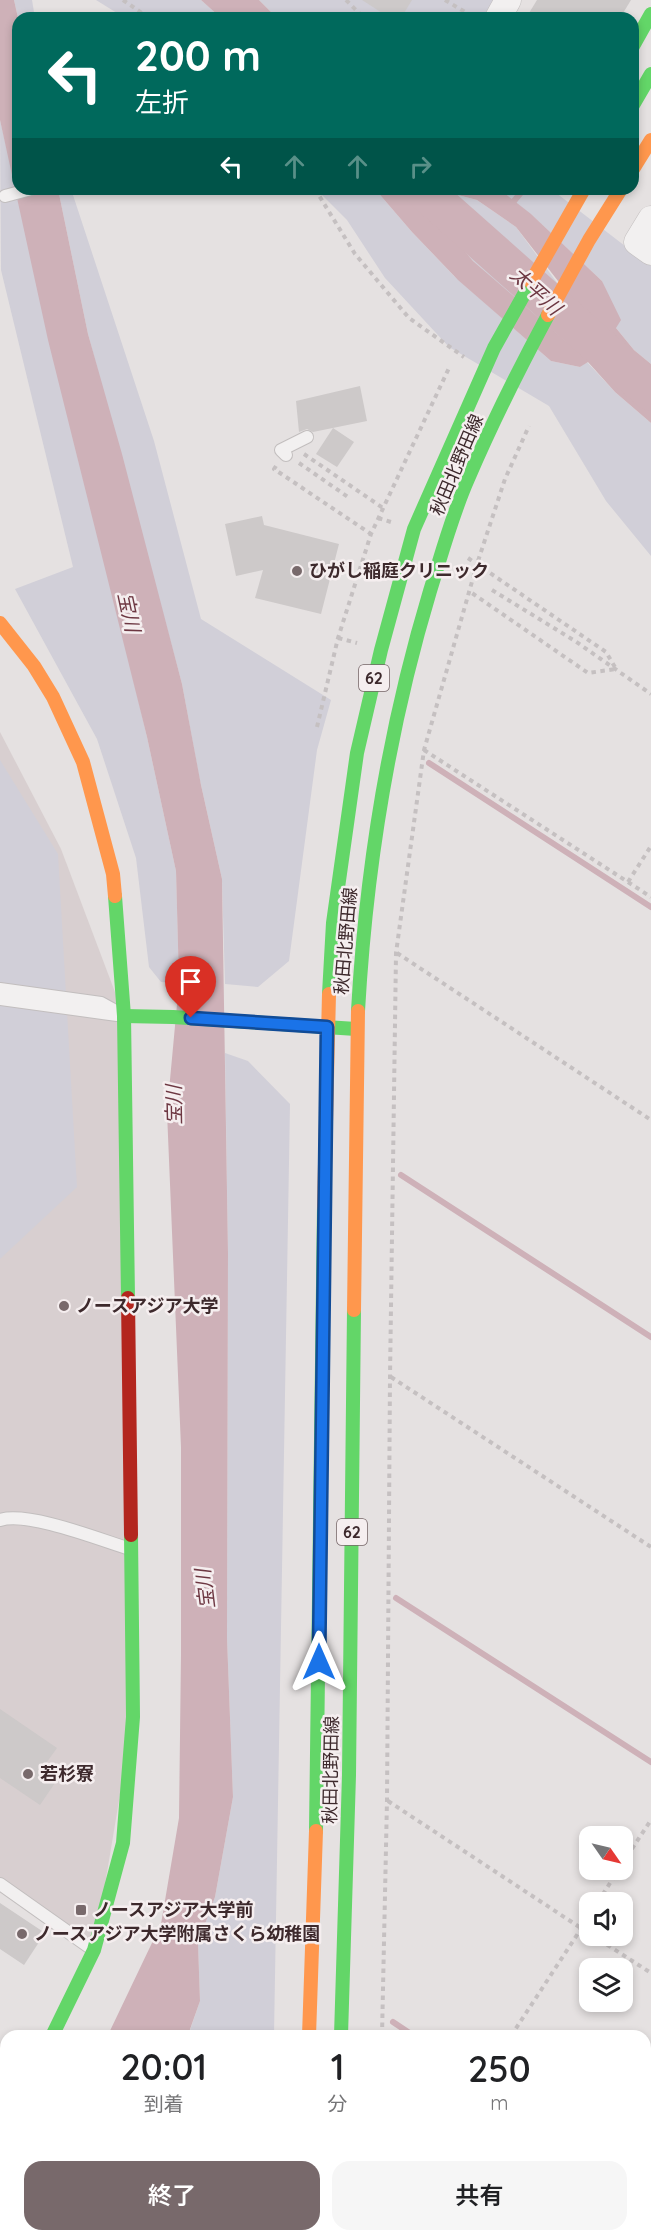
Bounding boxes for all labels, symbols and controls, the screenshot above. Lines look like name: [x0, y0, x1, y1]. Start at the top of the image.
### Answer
text: 200 m: [135, 29, 261, 82]
icon: left: [36, 36, 114, 114]
text: 左折: [135, 85, 189, 119]
icon: left: [215, 150, 248, 183]
icon: ahead: [278, 150, 311, 183]
icon: ahead: [341, 150, 374, 183]
icon: right: [404, 150, 437, 183]
water label: 太平川: [506, 261, 568, 321]
street label: 秋田北野田線: [425, 411, 488, 519]
place label: ひがし稲庭クリニック: [309, 559, 489, 582]
marker: ひがし稲庭クリニック: [290, 564, 304, 578]
water label: 宝川: [113, 590, 146, 636]
road number: 62: [359, 665, 389, 691]
street label: 秋田北野田線: [329, 886, 362, 996]
pin: [165, 956, 216, 1018]
icon: arrive: [174, 965, 207, 998]
water label: 宝川: [161, 1083, 186, 1125]
place label: ノースアジア大学: [76, 1294, 218, 1317]
marker: ノースアジア大学: [57, 1299, 71, 1313]
road number: 62: [337, 1519, 367, 1545]
water label: 宝川: [189, 1566, 219, 1610]
position arrow: [287, 1630, 351, 1694]
street label: 秋田北野田線: [318, 1716, 343, 1824]
place label: 若杉寮: [40, 1762, 94, 1785]
marker: 若杉寮: [21, 1767, 35, 1781]
north arrow: [579, 1826, 633, 1880]
map controls: [579, 1826, 633, 2012]
button: sound: [579, 1892, 633, 1946]
place label: ノースアジア大学前: [93, 1898, 253, 1921]
marker: ノースアジア大学前: [74, 1903, 88, 1917]
place label: ノースアジア大学附属さくら幼稚園: [34, 1922, 320, 1945]
marker: ノースアジア大学附属さくら幼稚園: [15, 1927, 29, 1941]
button: layers: [579, 1958, 633, 2012]
text: 20:01: [120, 2044, 207, 2089]
text: 1: [331, 2044, 344, 2089]
text: 250: [468, 2046, 531, 2091]
text: m: [490, 2090, 508, 2115]
text: 到着: [144, 2091, 184, 2116]
text: 分: [328, 2091, 348, 2116]
button: 終了: [24, 2161, 320, 2230]
button: 共有: [332, 2161, 627, 2230]

